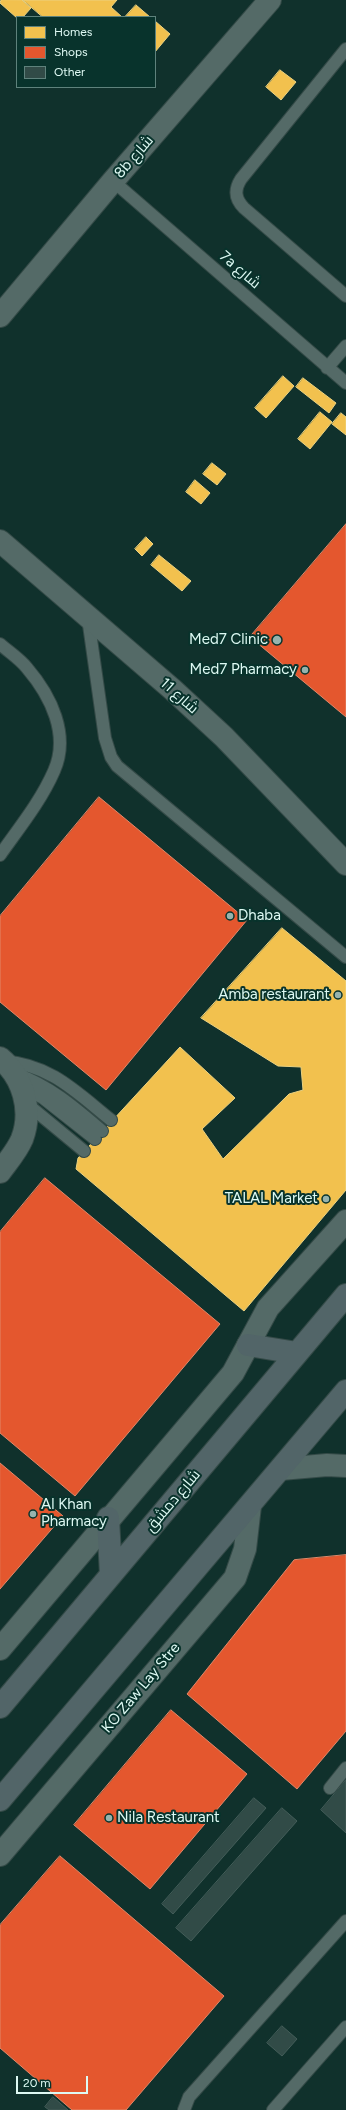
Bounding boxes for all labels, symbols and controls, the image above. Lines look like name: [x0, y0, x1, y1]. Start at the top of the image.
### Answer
legend: [16, 16, 156, 88]
text: Homes: [54, 25, 92, 39]
text: Shops: [54, 45, 88, 59]
text: Other: [54, 65, 85, 79]
street label: 8b شارع: [111, 132, 157, 182]
street label: 7a شارع: [216, 247, 264, 293]
place label: Med7 Clinic: [189, 631, 268, 649]
marker: Med7 Clinic: [271, 634, 283, 646]
place label: Med7 Pharmacy: [190, 661, 297, 679]
marker: Med7 Pharmacy: [300, 665, 310, 675]
street label: شارع 11: [156, 674, 202, 718]
place label: Dhaba: [238, 907, 281, 925]
marker: Dhaba: [225, 911, 235, 921]
place label: Amba restaurant: [218, 986, 330, 1004]
marker: Amba restaurant: [333, 990, 343, 1000]
place label: TALAL Market: [225, 1190, 318, 1208]
marker: TALAL Market: [321, 1194, 331, 1204]
street label: شارع دمشق: [142, 1466, 204, 1536]
place label: Al Khan Pharmacy: [41, 1496, 107, 1531]
marker: Al Khan Pharmacy: [28, 1509, 38, 1519]
street label: KO Zaw Lay Stre: [98, 1639, 184, 1737]
place label: Nila Restaurant: [117, 1809, 220, 1827]
marker: Nila Restaurant: [104, 1813, 114, 1823]
scale bar: [18, 2068, 90, 2094]
text: 20 m: [23, 2076, 51, 2090]

